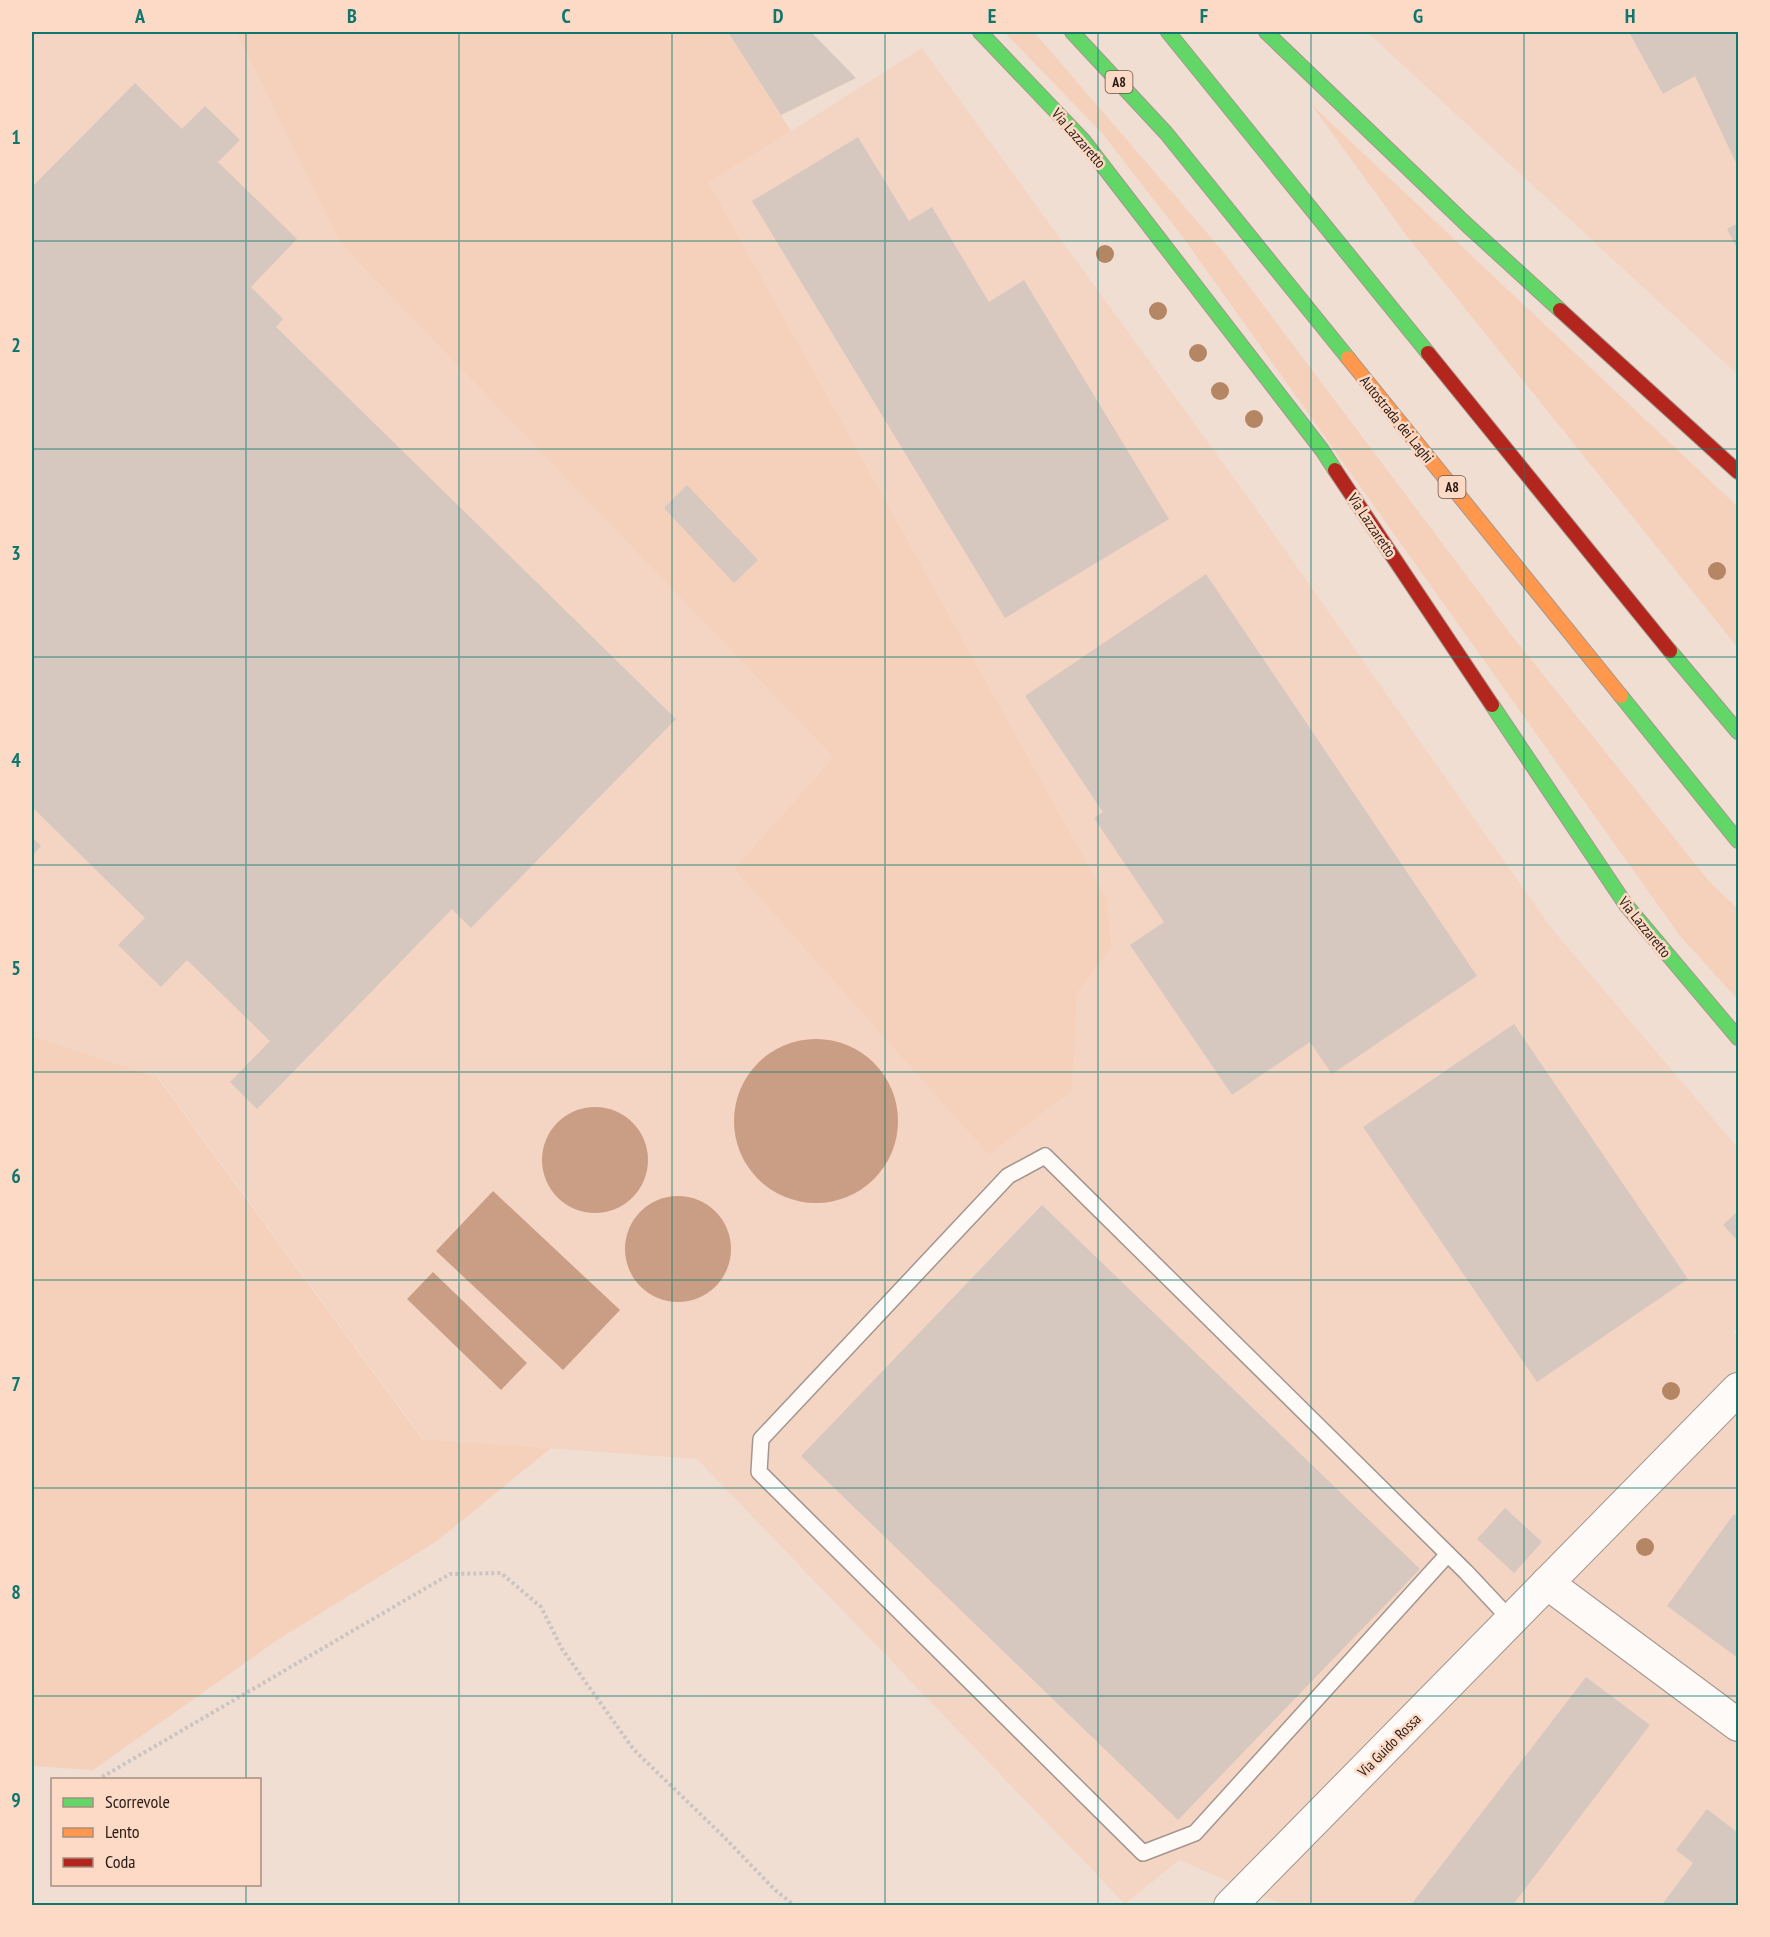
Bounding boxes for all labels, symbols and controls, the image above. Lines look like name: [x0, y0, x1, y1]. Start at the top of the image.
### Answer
text: A: [134, 3, 146, 29]
text: B: [347, 3, 357, 29]
text: C: [561, 3, 571, 29]
text: D: [773, 3, 784, 29]
text: E: [988, 3, 996, 29]
text: F: [1200, 3, 1208, 29]
text: G: [1413, 3, 1423, 29]
text: H: [1625, 3, 1635, 29]
road number: A8: [1106, 71, 1132, 93]
street label: Via Lazzaretto: [1047, 103, 1110, 172]
text: 1: [11, 124, 21, 150]
text: 2: [11, 332, 21, 358]
street label: Autostrada dei Laghi: [1356, 372, 1438, 466]
road number: A8: [1438, 476, 1466, 498]
street label: Via Lazzaretto: [1343, 489, 1400, 561]
text: 3: [11, 540, 21, 566]
text: 4: [11, 747, 21, 773]
street label: Via Lazzaretto: [1614, 892, 1675, 961]
text: 5: [11, 955, 21, 981]
text: 6: [11, 1163, 21, 1189]
text: 7: [11, 1371, 21, 1397]
text: 8: [11, 1579, 21, 1605]
street label: Via Guido Rossa: [1353, 1709, 1425, 1781]
legend: [51, 1778, 261, 1886]
text: 9: [11, 1787, 21, 1813]
text: Scorrevole: [105, 1790, 170, 1813]
text: Lento: [105, 1820, 140, 1843]
text: Coda: [105, 1850, 136, 1873]

